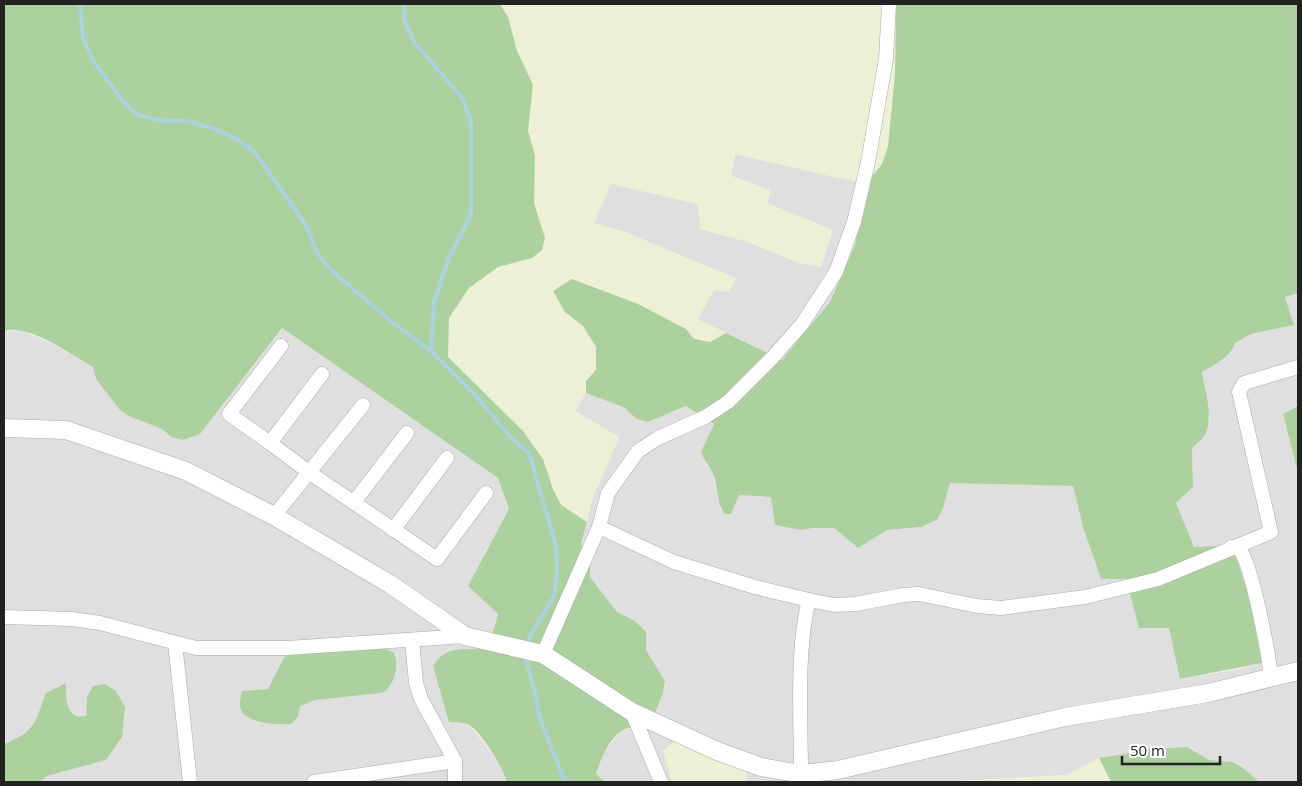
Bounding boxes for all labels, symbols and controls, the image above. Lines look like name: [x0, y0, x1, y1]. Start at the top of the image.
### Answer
scale bar: [1122, 734, 1220, 766]
text: 50 m: [1130, 740, 1165, 760]

